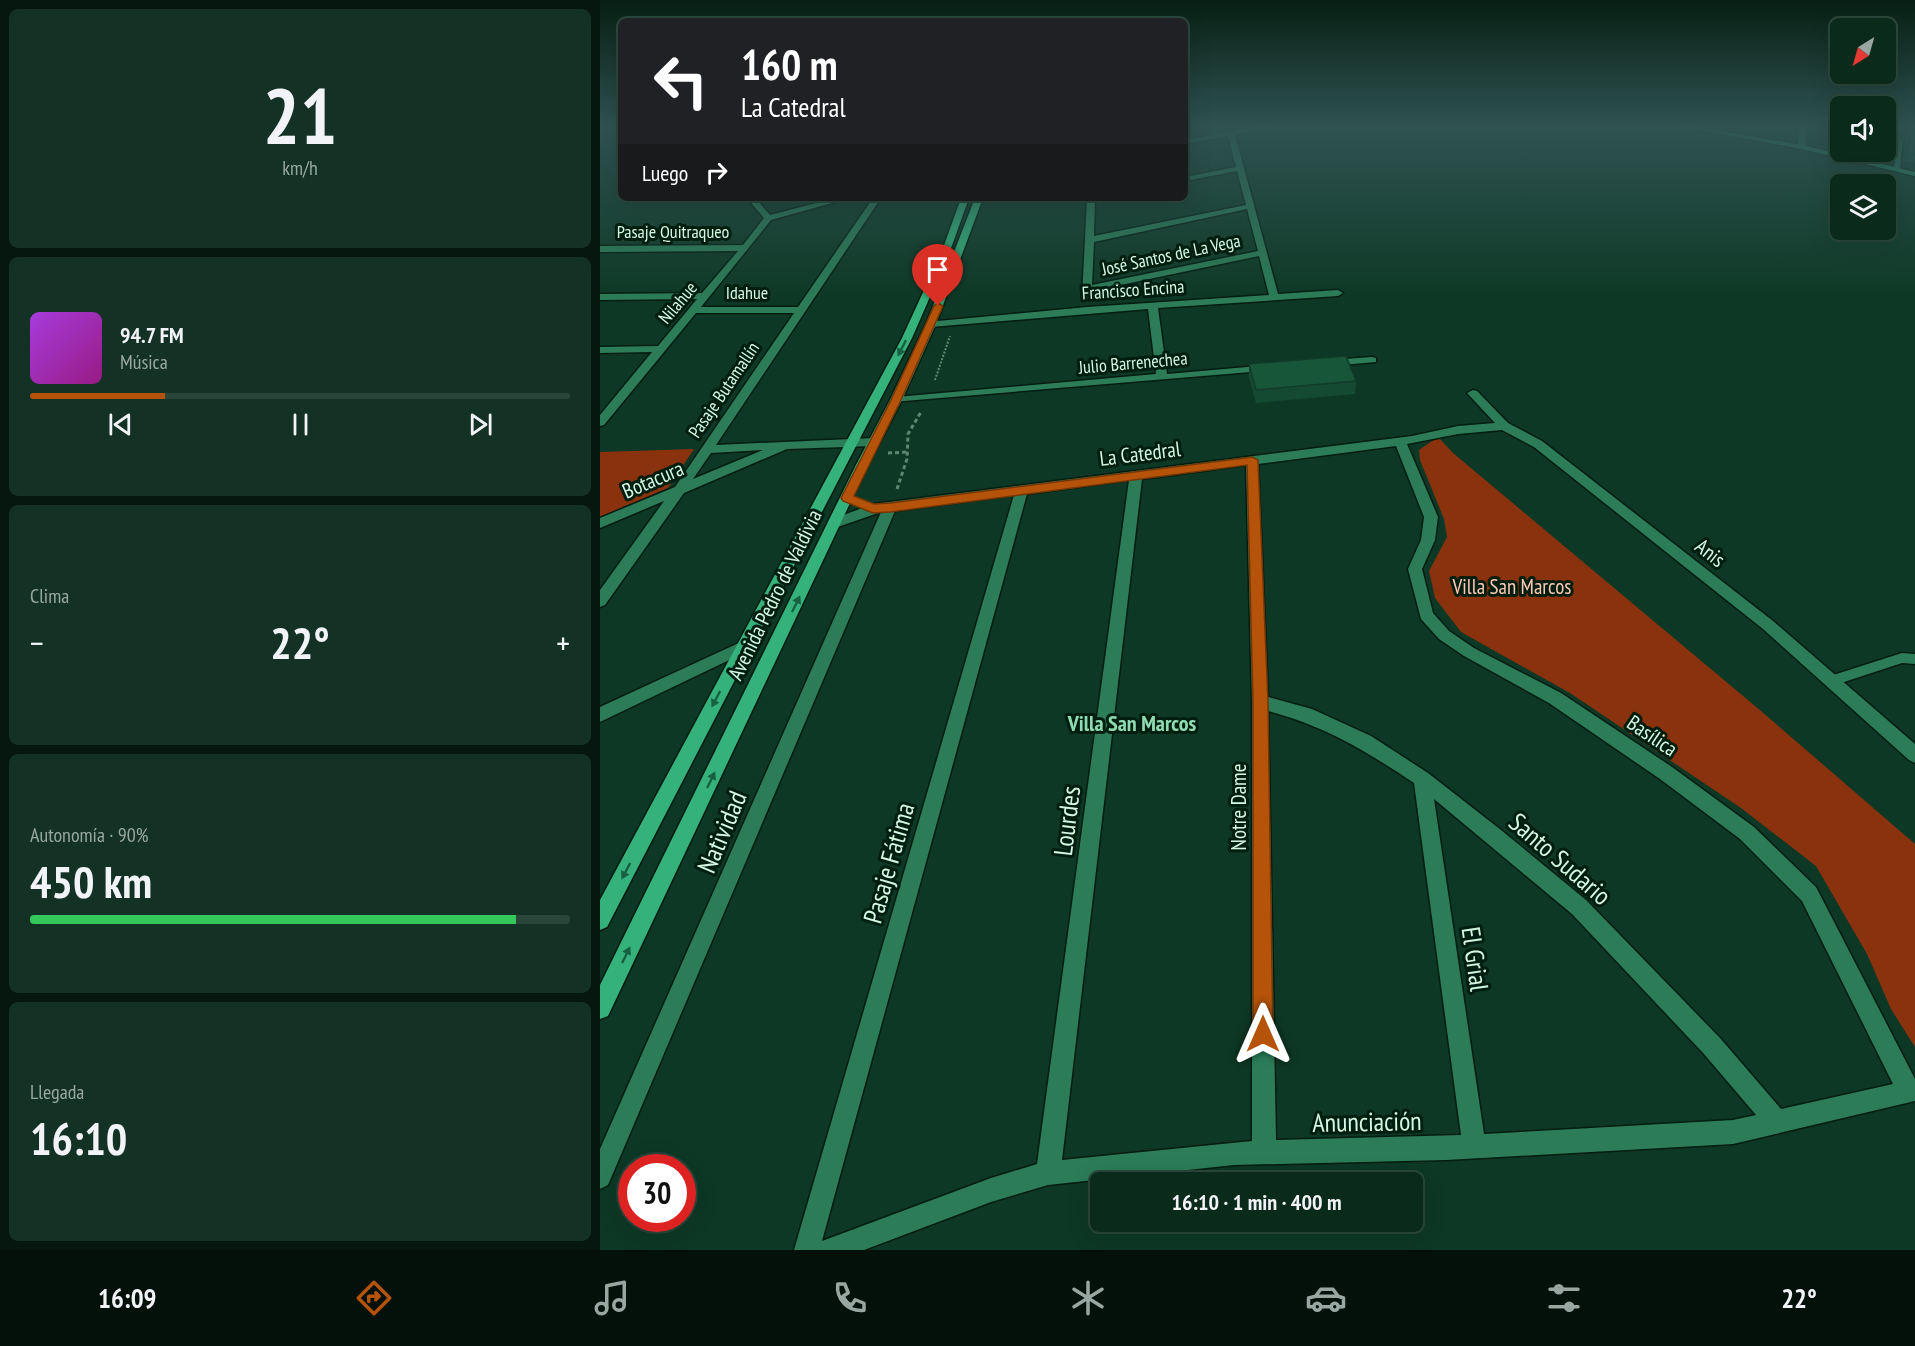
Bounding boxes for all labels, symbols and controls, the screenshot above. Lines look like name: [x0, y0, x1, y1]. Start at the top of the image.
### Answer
north arrow: [1830, 18, 1896, 84]
map controls: [1830, 18, 1896, 240]
text: 160 m: [741, 37, 838, 92]
icon: left: [642, 42, 720, 120]
text: 21: [263, 65, 337, 166]
text: La Catedral: [741, 90, 846, 124]
button: sound: [1830, 96, 1896, 162]
text: km/h: [282, 155, 318, 181]
icon: right: [700, 156, 733, 189]
text: Luego: [642, 159, 688, 187]
button: layers: [1830, 174, 1896, 240]
street label: Pasaje Quitraqueo: [617, 220, 730, 243]
street label: José Santos de La Vega: [1098, 229, 1242, 281]
pin: [912, 244, 963, 306]
icon: arrive: [921, 253, 954, 286]
street label: Francisco Encina: [1081, 274, 1185, 305]
street label: Nilahue: [653, 277, 702, 329]
street label: Idahue: [726, 281, 768, 304]
text: 94.7 FM: [120, 321, 184, 349]
street label: Pasaje Butamallín: [683, 337, 764, 442]
one-way arrow: [897, 340, 906, 357]
street label: Julio Barrenechea: [1077, 346, 1188, 379]
text: Música: [120, 349, 168, 375]
icon: previous: [104, 408, 137, 441]
icon: pause: [284, 408, 317, 441]
icon: next: [464, 408, 497, 441]
street label: La Catedral: [1098, 435, 1182, 472]
street label: Botacura: [618, 455, 687, 504]
street label: Avenida Pedro de Valdivia: [722, 505, 828, 684]
street label: Anis: [1690, 532, 1731, 573]
park label: Villa San Marcos: [1452, 573, 1571, 600]
text: Clima: [30, 583, 69, 609]
one-way arrow: [791, 596, 800, 613]
text: 22°: [270, 613, 330, 671]
text: −: [30, 621, 44, 664]
text: +: [556, 621, 570, 664]
one-way arrow: [711, 691, 721, 708]
district label: Villa San Marcos: [1067, 709, 1197, 737]
street label: Basílica: [1622, 709, 1683, 762]
street label: Notre Dame: [1225, 764, 1252, 850]
one-way arrow: [706, 771, 715, 788]
street label: Lourdes: [1046, 784, 1087, 858]
street label: Natividad: [690, 786, 753, 878]
street label: Pasaje Fátima: [856, 799, 921, 927]
street label: Santo Sudario: [1502, 805, 1618, 912]
text: Autonomía · 90%: [30, 822, 148, 848]
text: 450 km: [30, 852, 152, 910]
one-way arrow: [621, 863, 630, 880]
street label: El Grial: [1455, 925, 1496, 993]
one-way arrow: [621, 947, 630, 964]
position arrow: [1231, 1002, 1295, 1066]
text: Llegada: [30, 1079, 84, 1105]
street label: Anunciación: [1312, 1104, 1422, 1139]
text: 16:10: [30, 1109, 127, 1167]
speed limit sign: 30: [618, 1154, 696, 1232]
text: 16:10 · 1 min · 400 m: [1171, 1188, 1342, 1216]
icon: directions: [353, 1277, 395, 1319]
icon: music: [591, 1277, 633, 1319]
icon: phone: [829, 1277, 871, 1319]
icon: climate: [1067, 1277, 1109, 1319]
icon: car: [1305, 1277, 1347, 1319]
icon: filters: [1543, 1277, 1585, 1319]
text: 16:09: [98, 1281, 156, 1315]
text: 22°: [1781, 1281, 1817, 1315]

